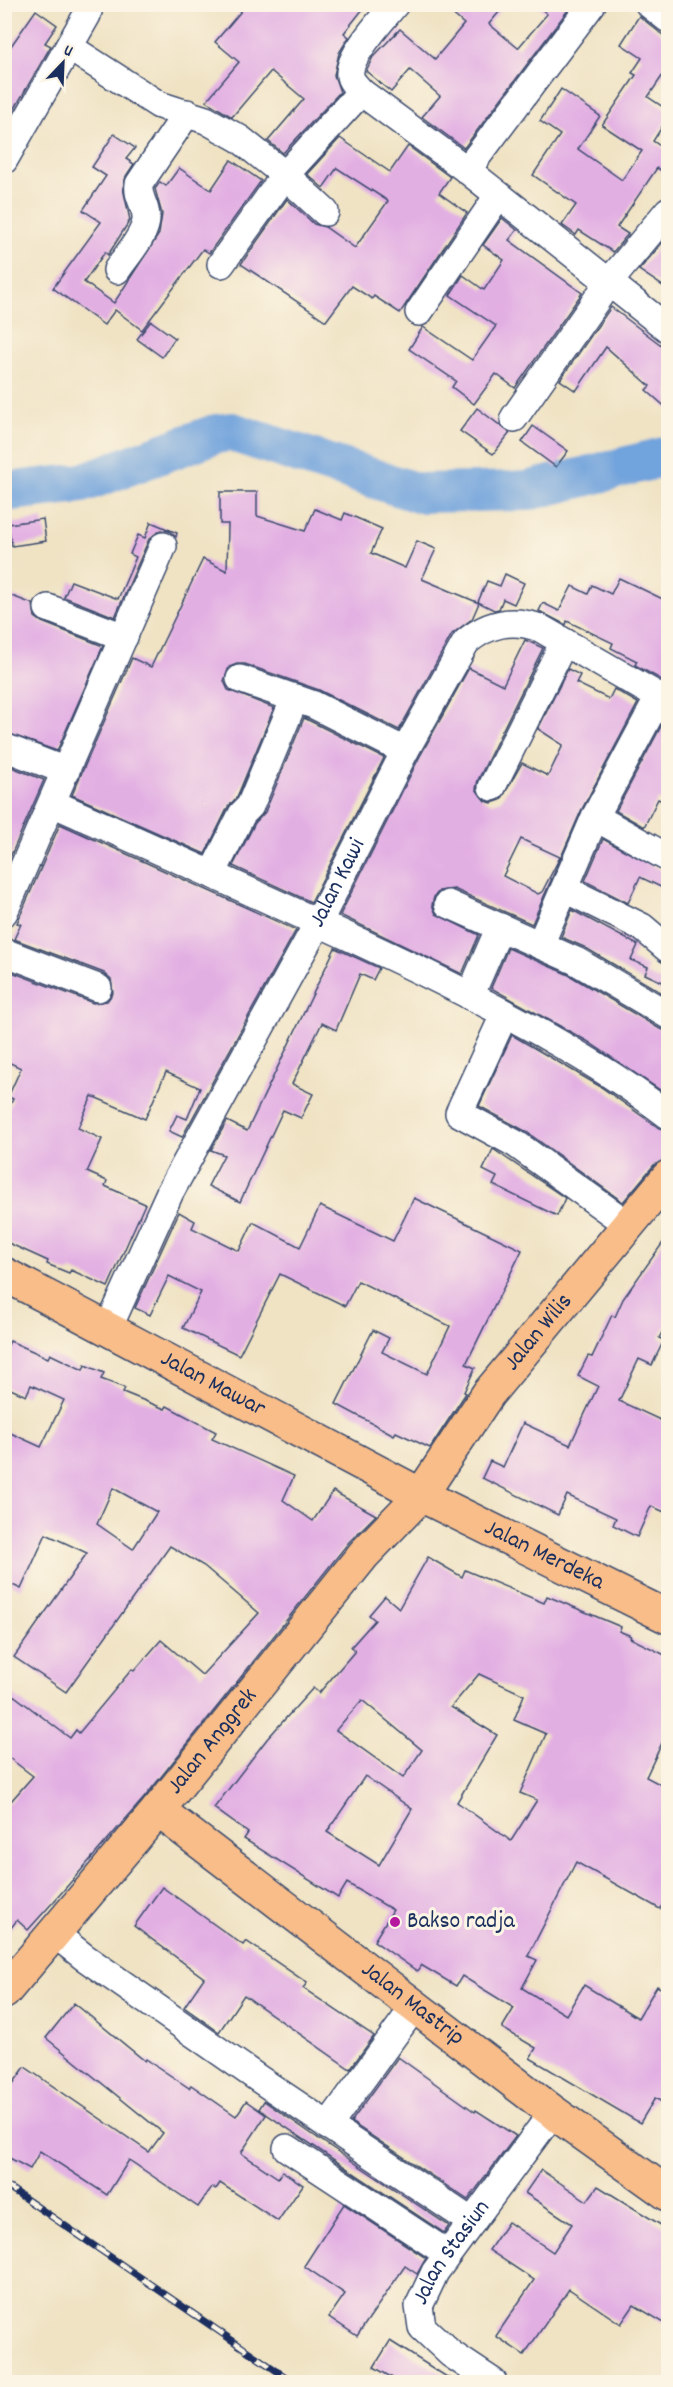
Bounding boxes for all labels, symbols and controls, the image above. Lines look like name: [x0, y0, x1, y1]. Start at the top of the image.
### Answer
north arrow: [33, 33, 93, 93]
text: U: [60, 39, 76, 64]
street label: Jalan Kawi: [301, 833, 375, 934]
street label: Jalan Wilis: [496, 1286, 581, 1379]
street label: Jalan Mawar: [154, 1343, 271, 1426]
street label: Jalan Merdeka: [478, 1512, 610, 1600]
street label: Jalan Anggrek: [159, 1681, 266, 1802]
place label: Bakso radja: [407, 1905, 515, 1939]
marker: Bakso radja: [388, 1915, 402, 1929]
street label: Jalan Mastrip: [353, 1954, 471, 2055]
street label: Jalan Stasiun: [405, 2193, 499, 2311]

